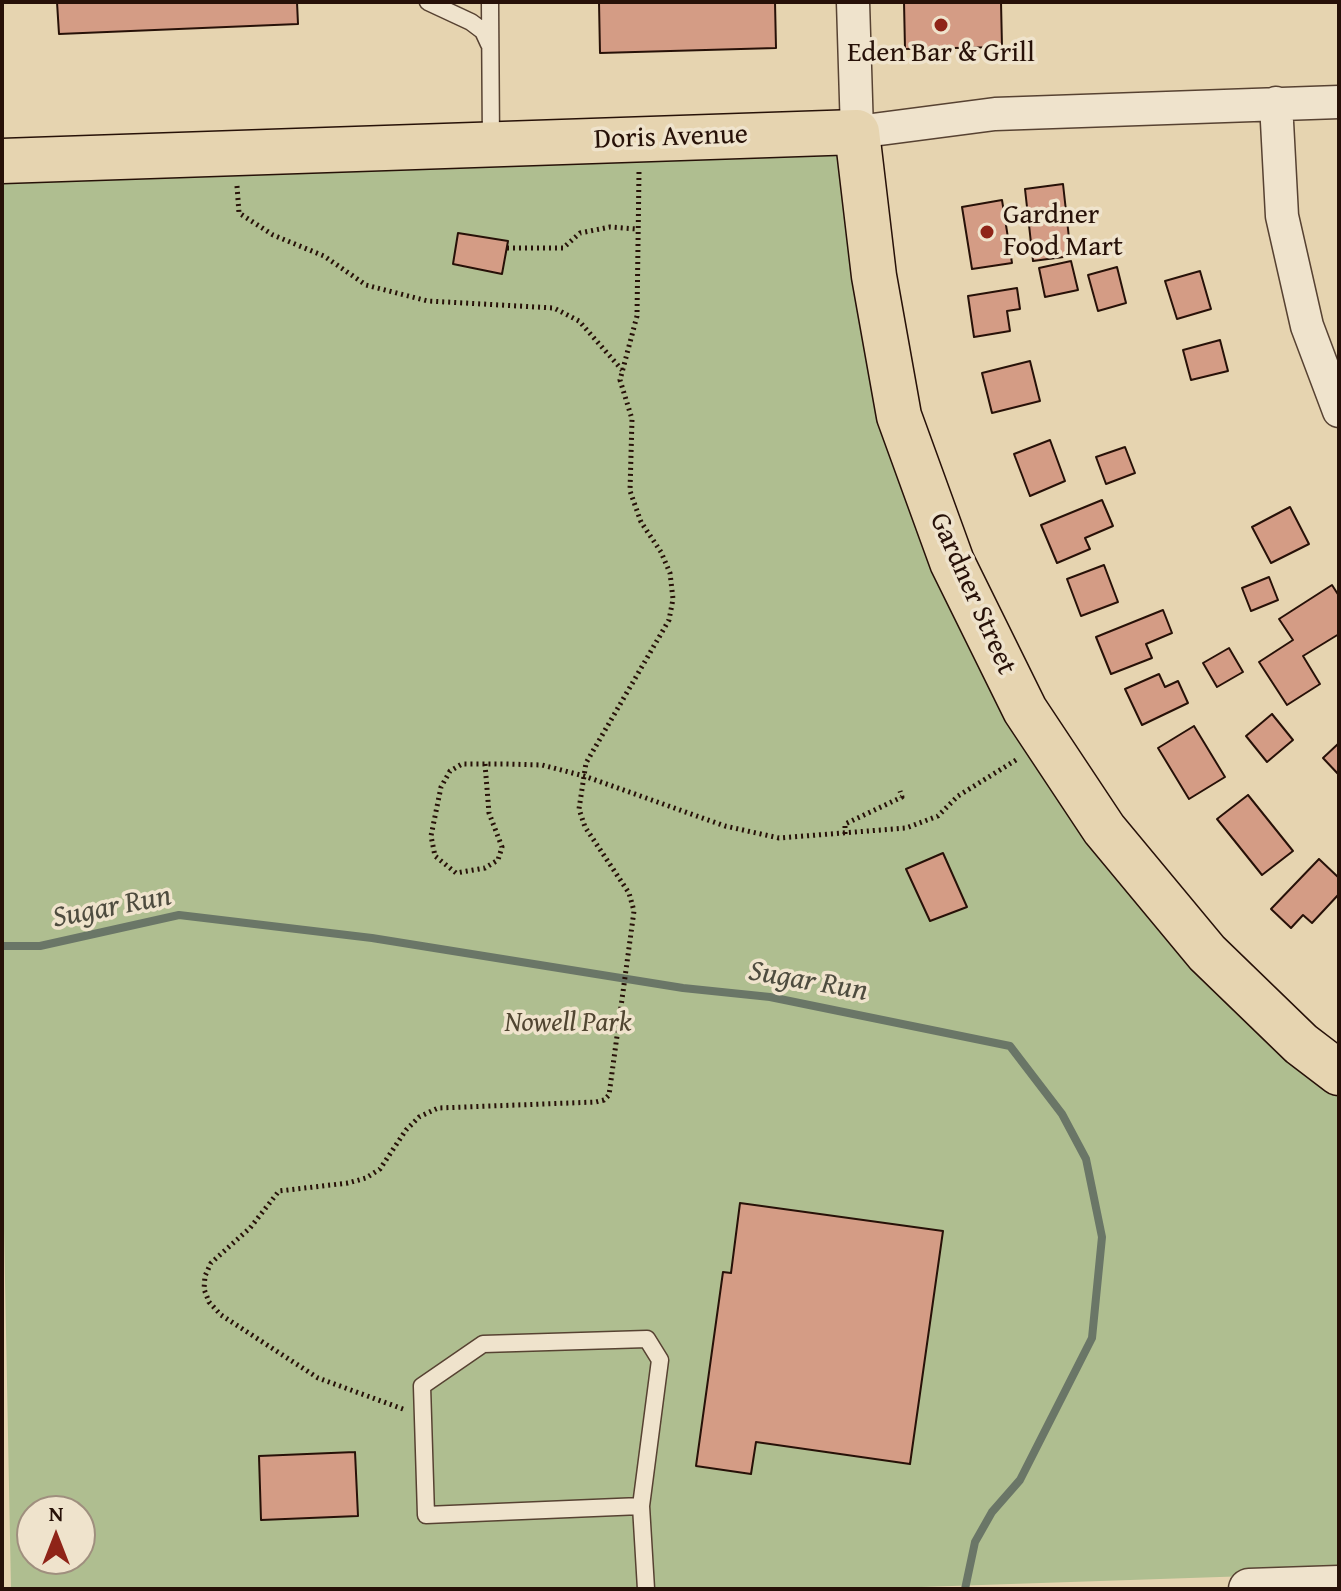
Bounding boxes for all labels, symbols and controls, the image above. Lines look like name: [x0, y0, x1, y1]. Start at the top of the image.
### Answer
marker: Eden Bar & Grill: [932, 16, 950, 34]
place label: Eden Bar & Grill: [847, 37, 1035, 71]
street label: Doris Avenue: [593, 119, 749, 157]
place label: Gardner Food Mart: [1003, 199, 1123, 265]
marker: Gardner Food Mart: [978, 223, 996, 241]
street label: Gardner Street: [921, 508, 1023, 680]
water label: Sugar Run: [50, 879, 174, 937]
water label: Sugar Run: [746, 954, 870, 1010]
park label: Nowell Park: [504, 1007, 632, 1041]
north arrow: [16, 1495, 96, 1575]
text: N: [49, 1497, 63, 1529]

